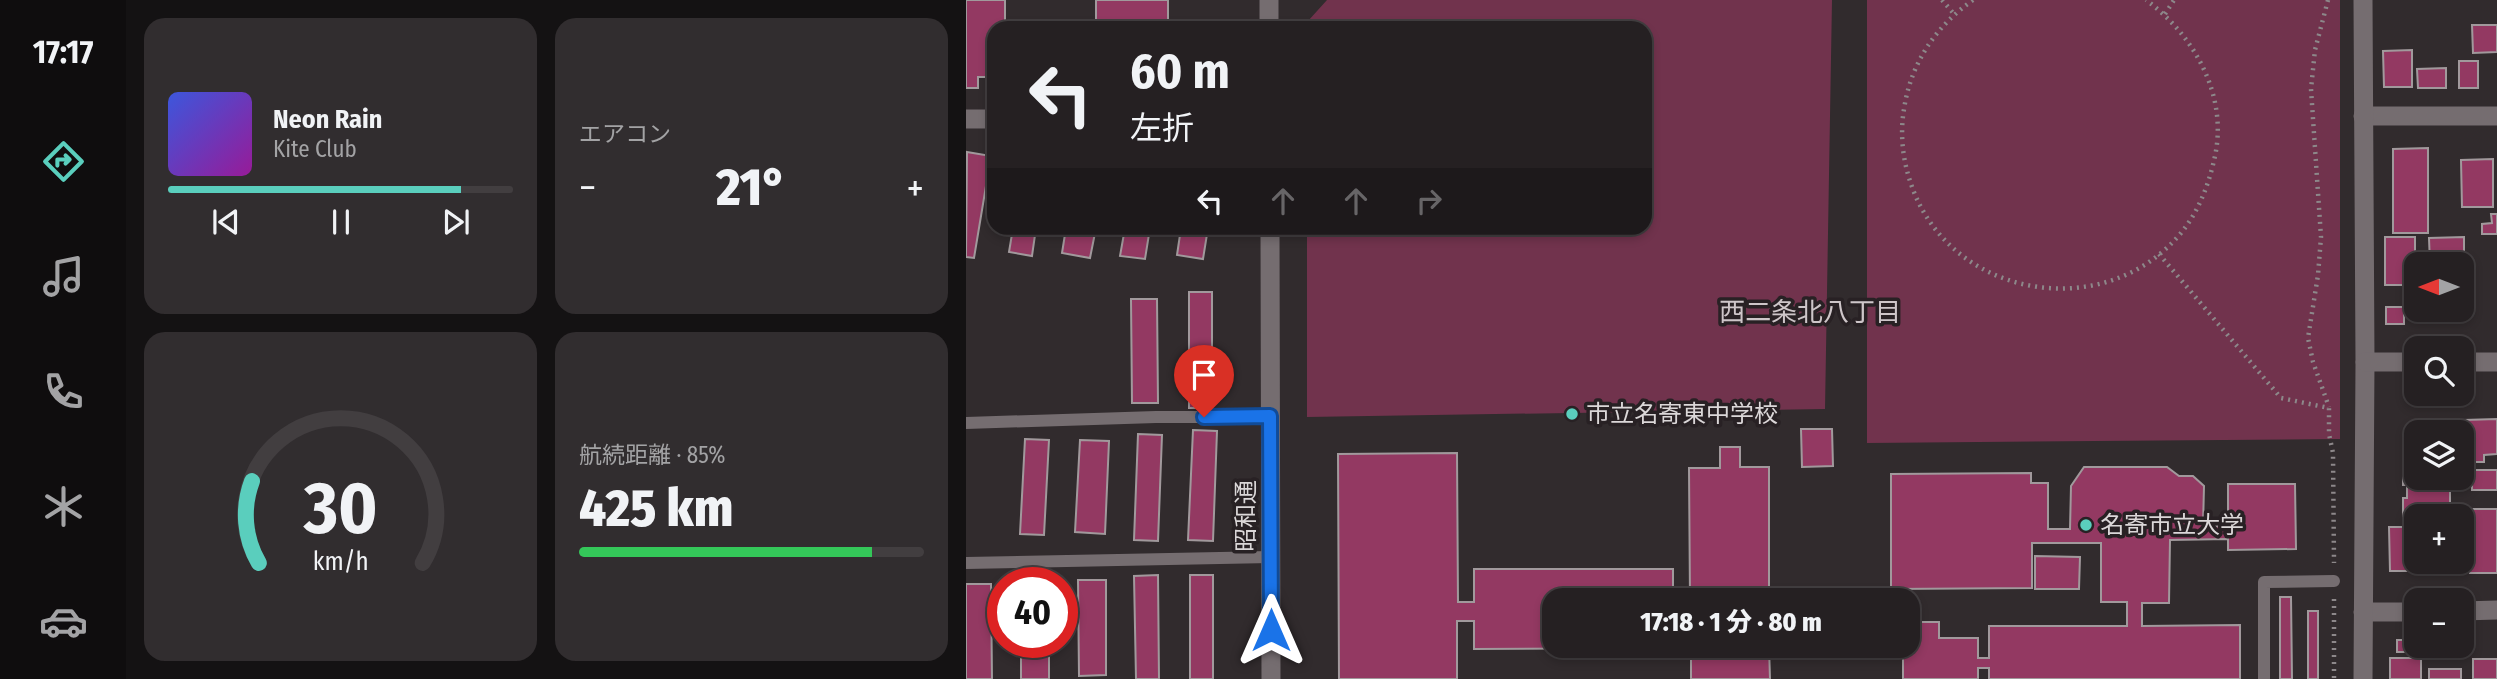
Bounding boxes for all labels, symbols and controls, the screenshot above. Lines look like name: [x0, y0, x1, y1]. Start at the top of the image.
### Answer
text: 17:17: [33, 33, 93, 71]
text: 60 m: [1130, 42, 1230, 101]
icon: left: [1015, 49, 1106, 140]
text: Neon Rain: [273, 104, 382, 135]
text: 左折: [1130, 109, 1194, 147]
text: エアコン: [579, 120, 671, 148]
text: Kite Club: [273, 135, 357, 163]
icon: directions: [39, 137, 88, 186]
text: 21°: [716, 156, 787, 219]
text: −: [579, 165, 596, 211]
text: +: [907, 165, 924, 211]
icon: left: [1191, 182, 1229, 220]
icon: ahead: [1264, 182, 1302, 220]
icon: ahead: [1337, 182, 1375, 220]
icon: right: [1410, 182, 1448, 220]
icon: previous: [207, 203, 245, 241]
icon: pause: [322, 203, 360, 241]
icon: next: [437, 203, 475, 241]
icon: music: [39, 252, 88, 301]
north arrow: [2404, 252, 2474, 322]
map controls: [2404, 252, 2474, 658]
district label: 西二条北八丁目: [1719, 297, 1901, 328]
button: search: [2404, 336, 2474, 406]
pin: [1174, 345, 1234, 417]
icon: arrive: [1185, 356, 1223, 394]
icon: phone: [39, 367, 88, 416]
place label: 市立名寄東中学校: [1586, 400, 1778, 428]
marker: 市立名寄東中学校: [1564, 406, 1580, 422]
button: layers: [2404, 420, 2474, 490]
text: 航続距離 · 85%: [579, 441, 726, 469]
text: 30: [302, 465, 378, 552]
text: 425 km: [579, 477, 733, 540]
street label: 昭和通: [1232, 480, 1260, 552]
icon: climate: [39, 482, 88, 531]
button: +: [2404, 504, 2474, 574]
place label: 名寄市立大学: [2100, 511, 2244, 539]
marker: 名寄市立大学: [2078, 517, 2094, 533]
text: km/h: [313, 546, 368, 576]
speed limit sign: 40: [987, 567, 1078, 658]
button: −: [2404, 588, 2474, 658]
position arrow: [1234, 593, 1308, 667]
icon: car: [39, 597, 88, 646]
text: 17:18 · 1 分 · 80 m: [1640, 607, 1822, 638]

